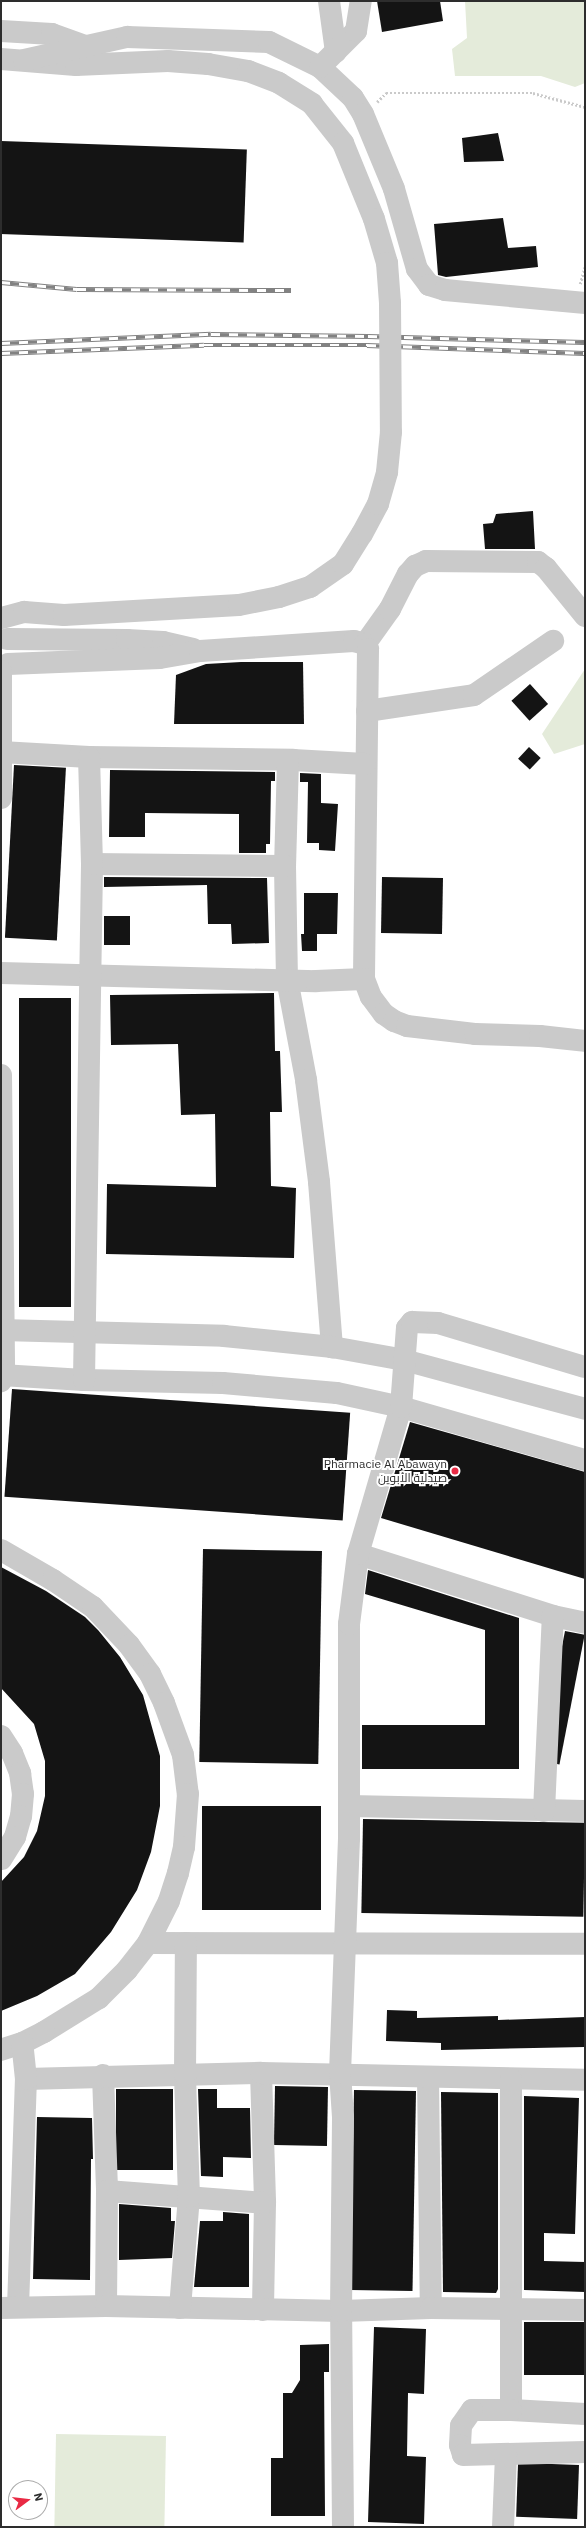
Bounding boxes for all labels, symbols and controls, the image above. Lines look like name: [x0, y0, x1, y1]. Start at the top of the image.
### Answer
place label: Pharmacie Al Abawayn صيدلية الأبوين: [324, 1457, 447, 1485]
marker: Pharmacie Al Abawayn صيدلية الأبوين: [450, 1466, 460, 1476]
north arrow: [8, 2480, 48, 2520]
text: N: [31, 2491, 46, 2503]

